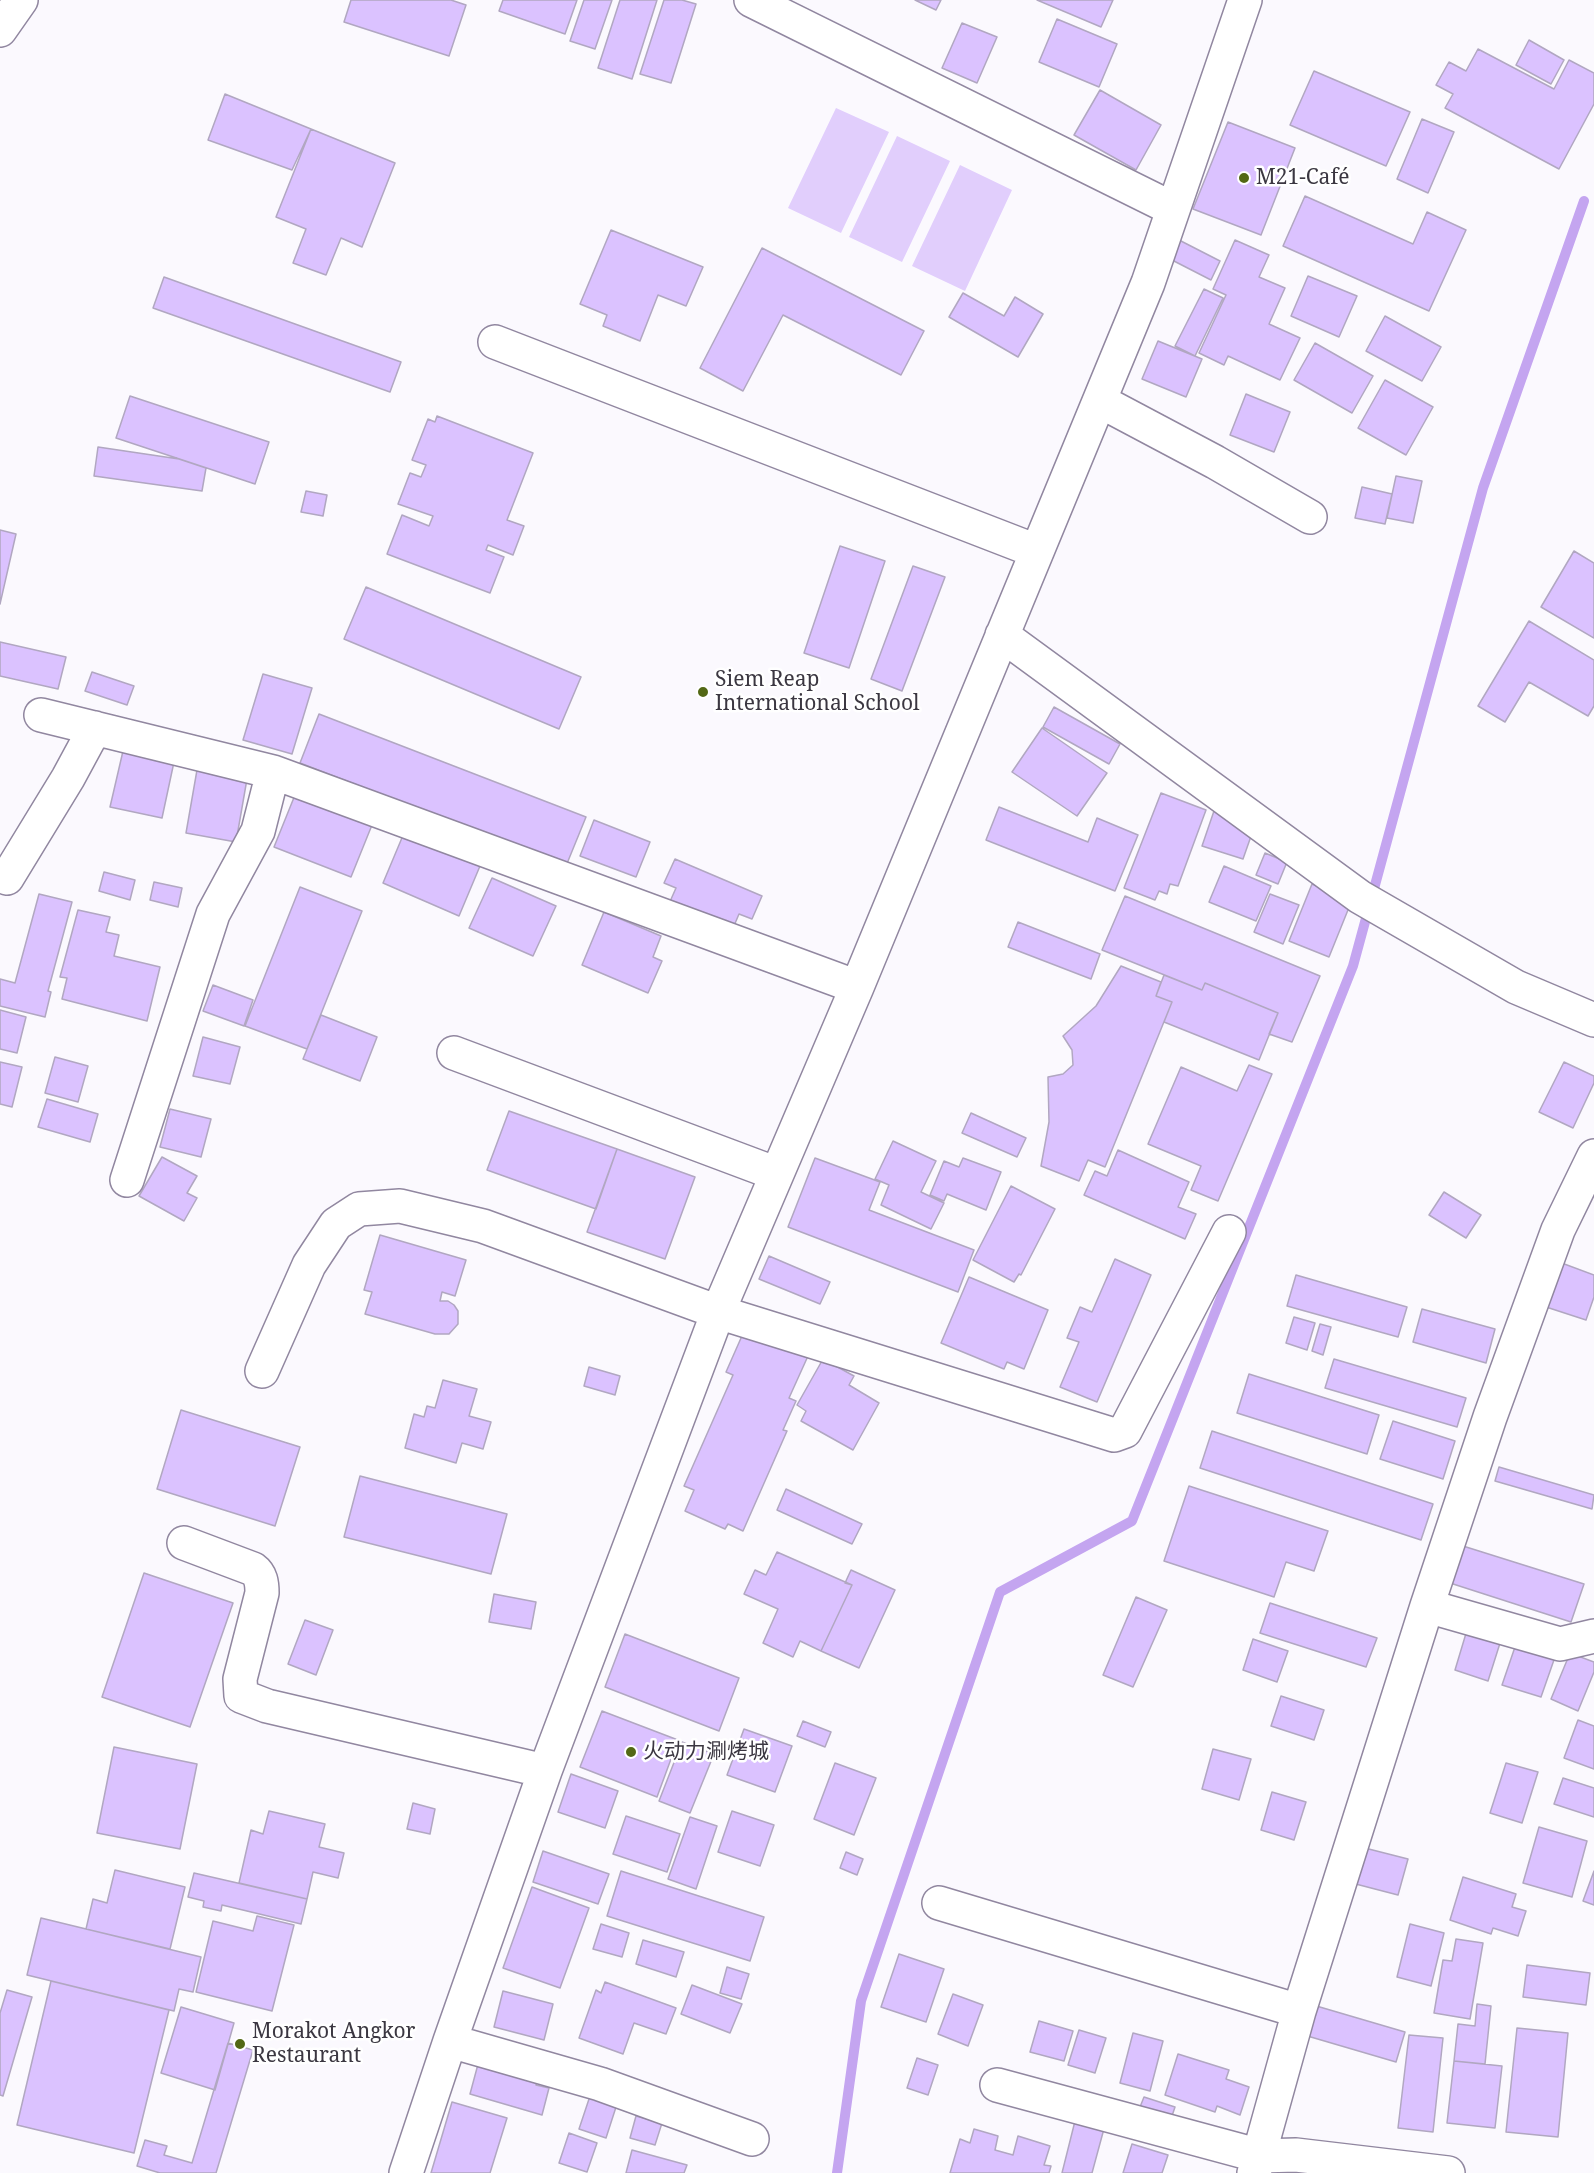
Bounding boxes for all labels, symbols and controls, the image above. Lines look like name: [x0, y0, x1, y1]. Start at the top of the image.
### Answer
place label: M21-Café: [1256, 165, 1349, 191]
marker: M21-Café: [1237, 171, 1251, 185]
place label: Siem Reap International School: [715, 667, 920, 717]
marker: Siem Reap International School: [696, 685, 710, 699]
place label: 火动力涮烤城: [643, 1739, 769, 1765]
marker: 火动力涮烤城: [624, 1745, 638, 1759]
place label: Morakot Angkor Restaurant: [252, 2019, 415, 2069]
marker: Morakot Angkor Restaurant: [233, 2037, 247, 2051]

